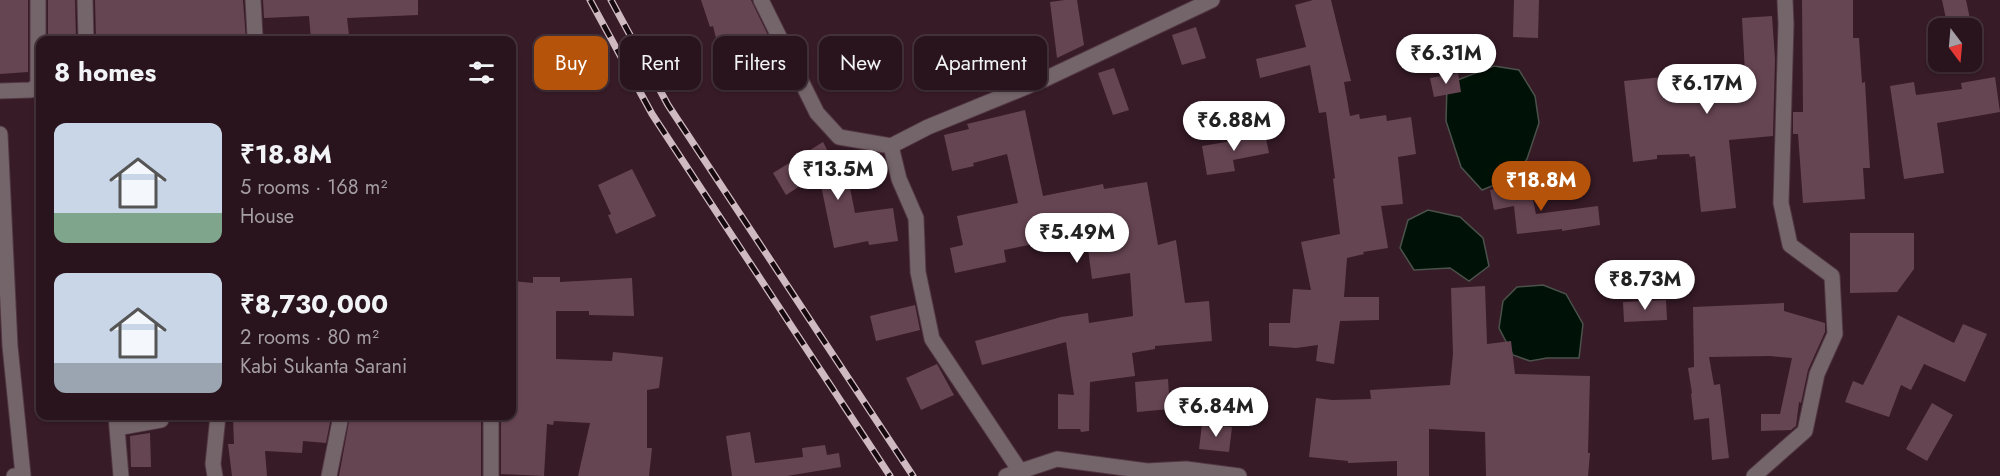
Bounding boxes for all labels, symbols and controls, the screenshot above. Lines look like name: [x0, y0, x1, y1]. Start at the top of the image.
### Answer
north arrow: [1928, 18, 1982, 72]
map controls: [1928, 18, 1982, 72]
pin: ₹6.31M: [1397, 34, 1495, 85]
chip: Buy: [534, 36, 608, 90]
chip: Rent: [620, 36, 701, 90]
chip: Filters: [713, 36, 807, 90]
chip: New: [819, 36, 902, 90]
chip: Apartment: [914, 36, 1047, 90]
text: ₹6.31M: [1410, 39, 1482, 68]
text: 8 homes: [54, 53, 156, 91]
icon: filters: [465, 56, 498, 89]
pin: ₹6.17M: [1658, 64, 1756, 115]
text: ₹6.17M: [1671, 69, 1743, 98]
pin: ₹6.88M: [1185, 101, 1283, 152]
text: ₹6.88M: [1197, 106, 1271, 135]
text: ₹18.8M: [240, 135, 332, 173]
icon: home: [102, 147, 174, 219]
pin: ₹13.5M: [789, 150, 887, 201]
text: ₹13.5M: [803, 155, 873, 184]
pin: ₹18.8M: [1492, 161, 1590, 212]
text: ₹18.8M: [1506, 166, 1576, 195]
text: 5 rooms · 168 m²: [240, 173, 387, 202]
text: House: [240, 202, 294, 231]
pin: ₹5.49M: [1028, 213, 1126, 264]
text: ₹5.49M: [1039, 218, 1115, 247]
pin: ₹8.73M: [1596, 260, 1694, 311]
text: ₹8.73M: [1609, 265, 1681, 294]
text: ₹8,730,000: [240, 285, 388, 323]
icon: home: [102, 297, 174, 369]
text: 2 rooms · 80 m²: [240, 323, 379, 352]
text: Kabi Sukanta Sarani: [240, 352, 407, 381]
pin: ₹6.84M: [1167, 387, 1265, 438]
text: ₹6.84M: [1178, 392, 1254, 421]

